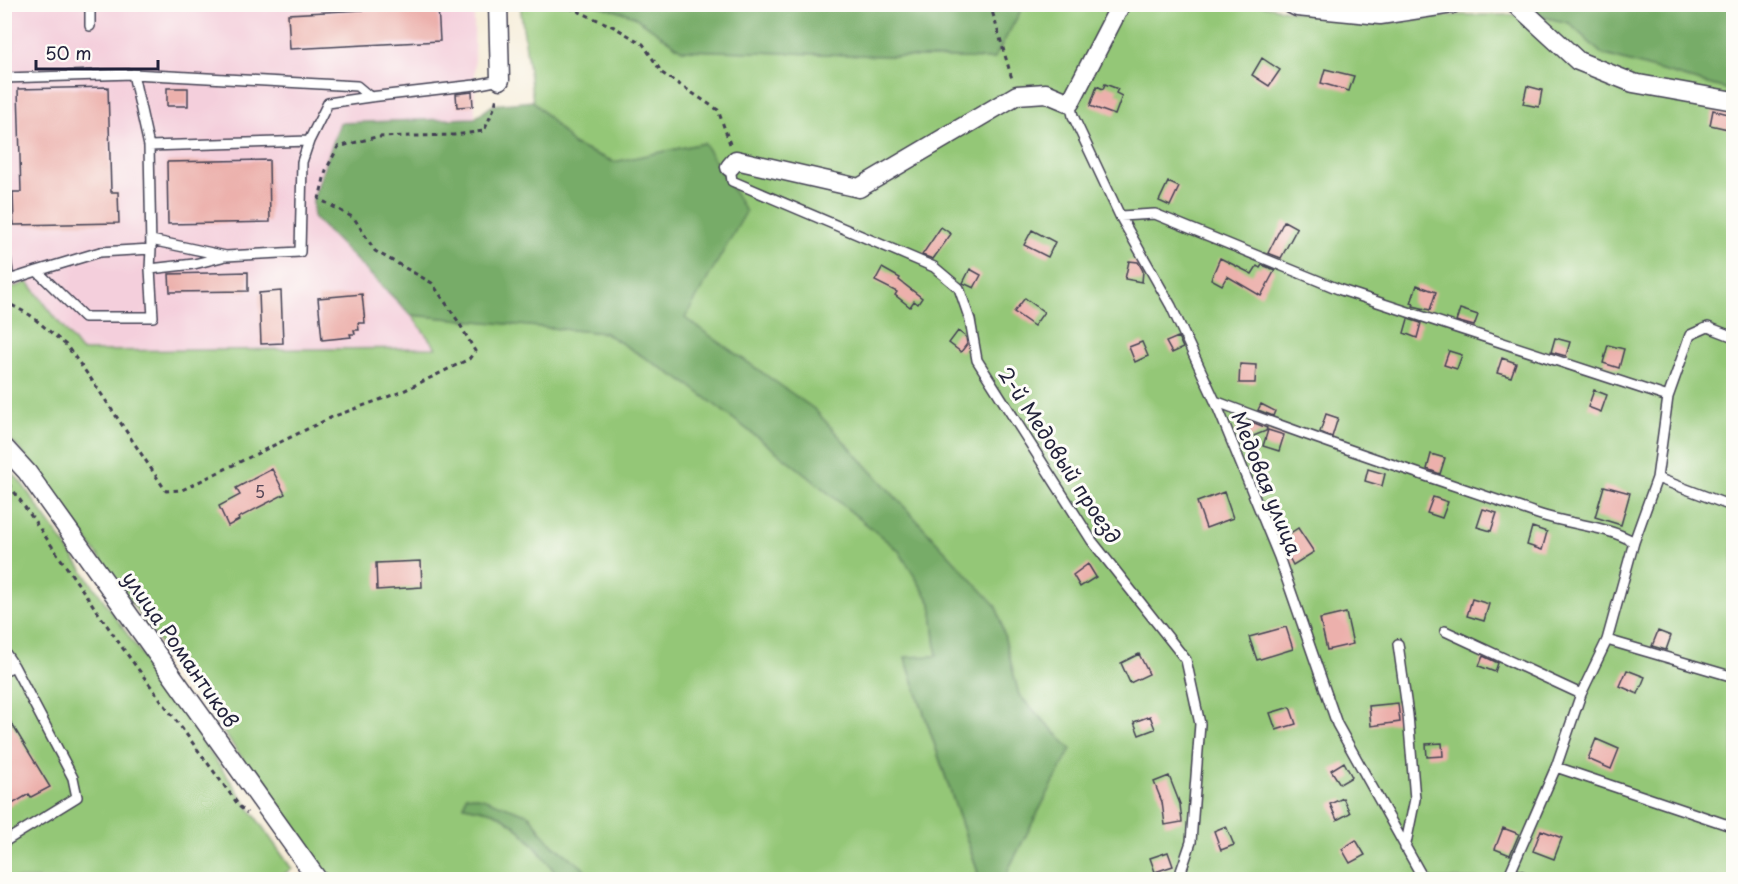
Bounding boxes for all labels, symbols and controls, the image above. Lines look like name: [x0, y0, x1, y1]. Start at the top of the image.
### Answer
scale bar: [36, 33, 158, 71]
text: 50 m: [45, 39, 92, 66]
street label: 2-й Медовый проезд: [991, 361, 1129, 549]
street label: Медовая улица: [1224, 407, 1310, 560]
house number: 5: [255, 479, 265, 503]
street label: улица Романтиков: [116, 564, 246, 734]

